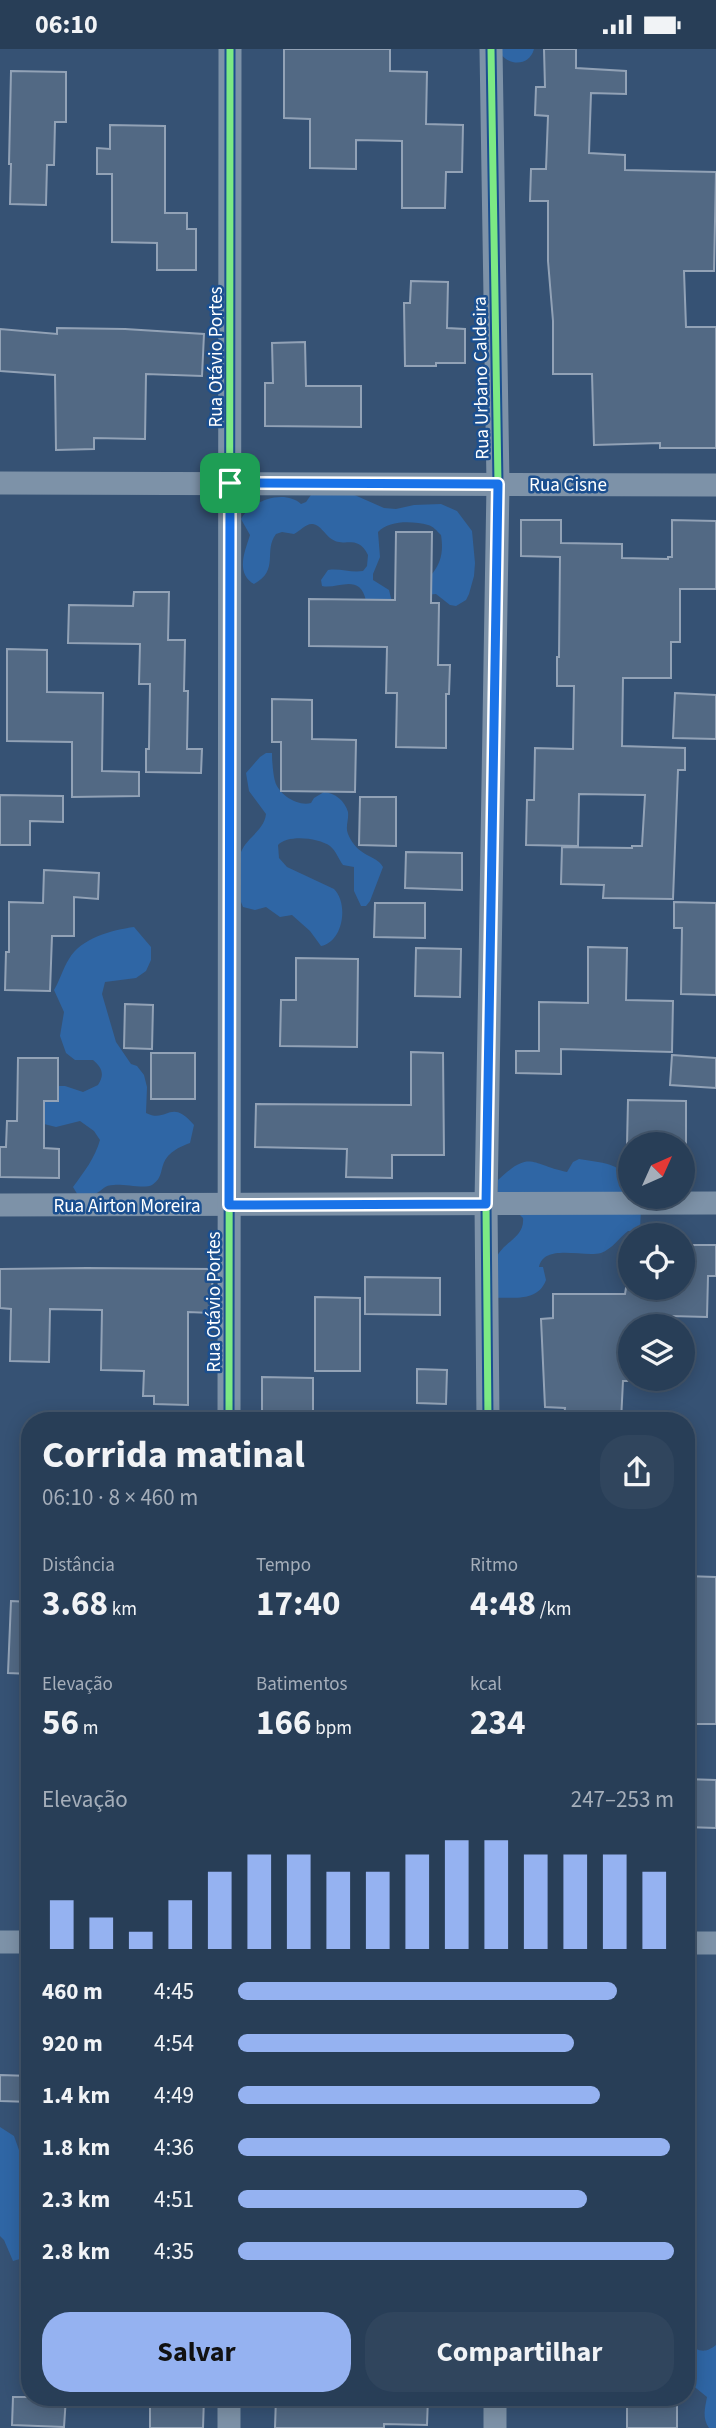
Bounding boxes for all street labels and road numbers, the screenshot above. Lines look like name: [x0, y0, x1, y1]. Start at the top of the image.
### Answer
street label: Rua Otávio Portes: [203, 286, 230, 428]
street label: Rua Urbano Caldeira: [467, 296, 496, 460]
street label: Rua Cisne: [529, 472, 607, 499]
street label: Rua Airton Moreira: [53, 1193, 201, 1220]
street label: Rua Otávio Portes: [201, 1231, 228, 1373]

